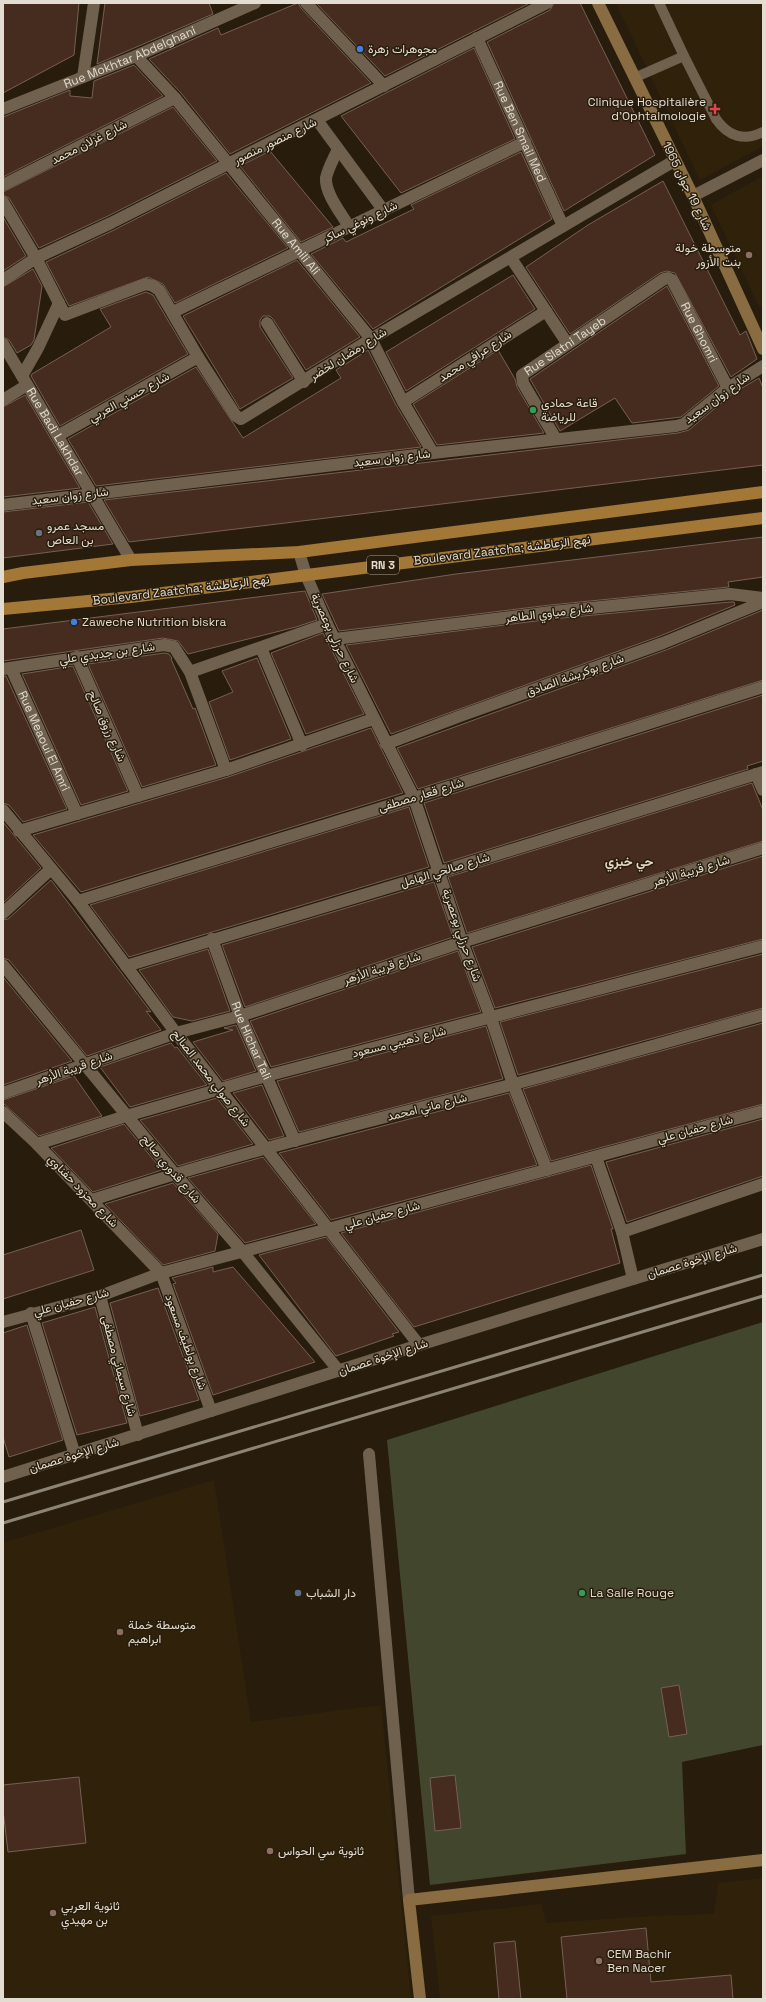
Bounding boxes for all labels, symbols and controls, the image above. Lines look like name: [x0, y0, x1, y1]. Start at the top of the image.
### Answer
street label: Rue Mokhtar Abdelghani: [61, 22, 198, 92]
place label: مجوهرات زهرة: [368, 41, 437, 57]
marker: مجوهرات زهرة: [355, 44, 365, 54]
street label: Rue Ben Smail Med: [490, 79, 550, 185]
place label: Clinique Hospitalière d'Ophtalmologie: [588, 94, 706, 124]
marker: Clinique Hospitalière d'Ophtalmologie: [709, 103, 721, 115]
street label: شارع منصور منصور: [230, 114, 320, 169]
street label: شارع غزلان محمد: [48, 116, 130, 169]
street label: شارع 19 جوان 1965: [658, 139, 715, 234]
street label: شارع ونوغي ساكر: [319, 197, 401, 249]
street label: Rue Amili Ali: [268, 215, 324, 278]
place label: متوسطة خولة بنت الأزور: [675, 240, 741, 270]
marker: متوسطة خولة بنت الأزور: [744, 250, 754, 260]
street label: Rue Ghomri: [677, 299, 721, 365]
street label: Rue Slatni Tayeb: [521, 312, 609, 379]
street label: شارع رمضان لخضر: [306, 324, 390, 385]
street label: شارع عرافي محمد: [435, 326, 516, 387]
street label: شارع حسني العربي: [86, 368, 173, 428]
street label: شارع زوان سعيد: [681, 369, 754, 428]
street label: Rue Badi Lakhdar: [23, 385, 88, 479]
place label: قاعة حمادي للرياضة: [541, 395, 597, 425]
marker: قاعة حمادي للرياضة: [528, 405, 538, 415]
street label: شارع زوان سعيد: [353, 445, 432, 472]
street label: شارع زوان سعيد: [31, 483, 110, 510]
place label: مسجد عمرو بن العاص: [47, 518, 104, 548]
marker: مسجد عمرو بن العاص: [34, 528, 44, 538]
street label: Boulevard Zaatcha; نهج الزعاطشة: [413, 531, 592, 570]
road number: RN 3: [367, 556, 399, 574]
street label: Boulevard Zaatcha; نهج الزعاطشة: [92, 571, 271, 610]
street label: شارع حرزلي بوعصرية: [305, 590, 363, 686]
street label: شارع مياوي الطاهر: [503, 600, 594, 628]
place label: Zaweche Nutrition biskra: [82, 614, 226, 630]
marker: Zaweche Nutrition biskra: [69, 617, 79, 627]
street label: شارع بن جديدي علي: [58, 638, 156, 670]
street label: شارع بوكريشة الصادق: [524, 650, 626, 701]
street label: Rue Meaoui El Amri: [14, 688, 74, 794]
street label: شارع رزوق صالح: [83, 688, 130, 765]
street label: شارع قعار مصطفى: [376, 774, 466, 817]
street label: شارع صالحي الهامل: [398, 849, 492, 893]
street label: شارع قريبة الأزهر: [649, 852, 732, 892]
district label: حي خبزي: [605, 853, 653, 872]
street label: شارع حرزلي بوعصرية: [437, 886, 485, 984]
street label: شارع قريبة الأزهر: [340, 948, 423, 989]
street label: Rue Hichar Tali: [227, 999, 275, 1082]
street label: شارع ذهيبي مسعود: [350, 1023, 448, 1063]
street label: شارع صولي محمد الصالح: [166, 1026, 254, 1131]
street label: شارع قريبة الأزهر: [32, 1047, 115, 1090]
street label: شارع ماني امحمد: [385, 1089, 469, 1127]
street label: شارع حفيان علي: [655, 1111, 735, 1149]
street label: شارع قدوري صالح: [136, 1131, 204, 1208]
street label: شارع محزود حفناوي: [43, 1151, 122, 1232]
street label: شارع حفيان علي: [342, 1197, 422, 1235]
street label: شارع الإخوة عصمان: [645, 1240, 739, 1283]
street label: شارع حفيان علي: [31, 1284, 111, 1322]
street label: شارع بولطيف مسعود: [160, 1292, 211, 1392]
street label: شارع سيماني مصطفى: [96, 1314, 140, 1419]
street label: شارع الإخوة عصمان: [336, 1335, 430, 1380]
street label: شارع الإخوة عصمان: [27, 1434, 121, 1477]
place label: دار الشباب: [306, 1585, 356, 1601]
place label: La Salle Rouge: [590, 1585, 674, 1601]
marker: دار الشباب: [293, 1588, 303, 1598]
marker: La Salle Rouge: [577, 1588, 587, 1598]
place label: متوسطة خملة ابراهيم: [128, 1617, 196, 1647]
marker: متوسطة خملة ابراهيم: [115, 1627, 125, 1637]
place label: ثانوية سي الحواس: [278, 1843, 364, 1861]
marker: ثانوية سي الحواس: [265, 1846, 275, 1856]
place label: ثانوية العربي بن مهيدي: [61, 1898, 120, 1930]
marker: ثانوية العربي بن مهيدي: [48, 1908, 58, 1918]
place label: CEM Bachir Ben Nacer: [607, 1946, 672, 1976]
marker: CEM Bachir Ben Nacer: [594, 1956, 604, 1966]

